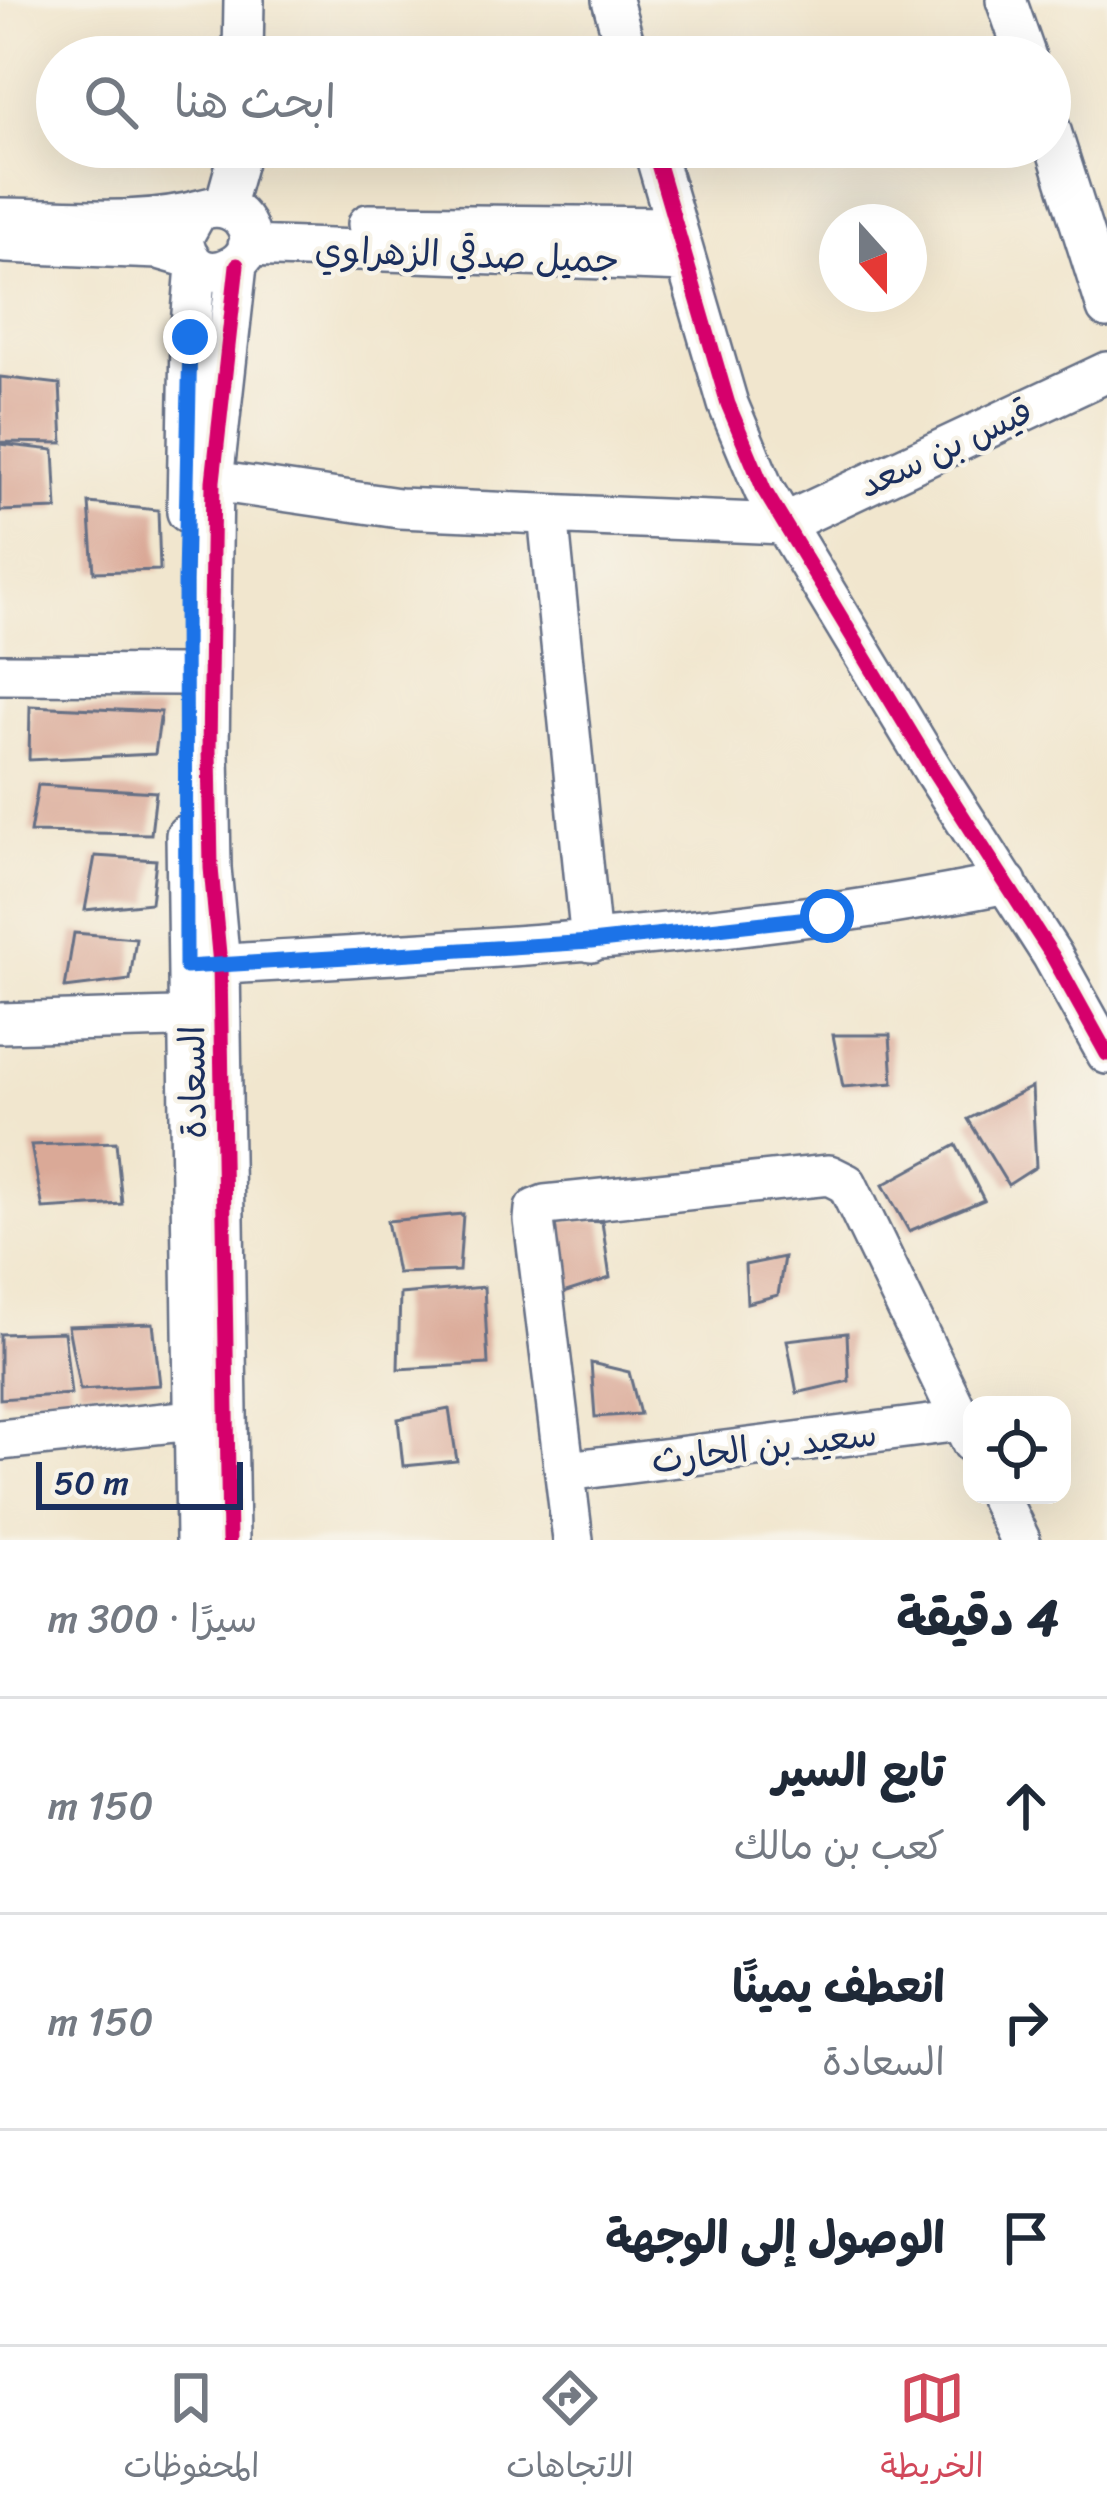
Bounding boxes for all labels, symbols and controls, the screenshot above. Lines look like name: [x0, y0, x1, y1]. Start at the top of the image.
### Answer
search box: [36, 36, 1071, 168]
text: ابحث هنا: [174, 62, 336, 142]
icon: search: [78, 69, 144, 135]
north arrow: [819, 204, 927, 312]
street label: جميل صدقي الزهراوي: [314, 218, 620, 292]
route end: [163, 310, 217, 364]
street label: قيس بن سعد: [847, 379, 1044, 516]
route start: [800, 889, 854, 943]
street label: السعادة: [160, 1025, 226, 1139]
map controls: [963, 1396, 1071, 1504]
button: locate: [963, 1396, 1071, 1504]
street label: سعيد بن الحارث: [648, 1401, 880, 1493]
text: 50 m: [54, 1454, 129, 1512]
scale bar: [36, 1456, 243, 1509]
text: 4 دقيقة: [896, 1573, 1059, 1663]
text: سيرًا · 300 m: [48, 1584, 257, 1653]
text: تابع السير: [773, 1731, 945, 1811]
text: 150 m: [48, 1771, 153, 1840]
icon: ahead: [993, 1773, 1059, 1839]
text: كعب بن مالك: [734, 1811, 945, 1880]
text: انعطف يمينًا: [732, 1947, 945, 2027]
text: 150 m: [48, 1987, 153, 2056]
icon: right: [993, 1989, 1059, 2055]
text: السعادة: [822, 2027, 945, 2096]
text: الوصول إلى الوجهة: [605, 2198, 945, 2278]
icon: arrive: [993, 2205, 1059, 2271]
tab: المحفوظات: [123, 2365, 259, 2495]
tab: الاتجاهات: [506, 2365, 634, 2495]
tab: الخريطة: [881, 2365, 984, 2495]

